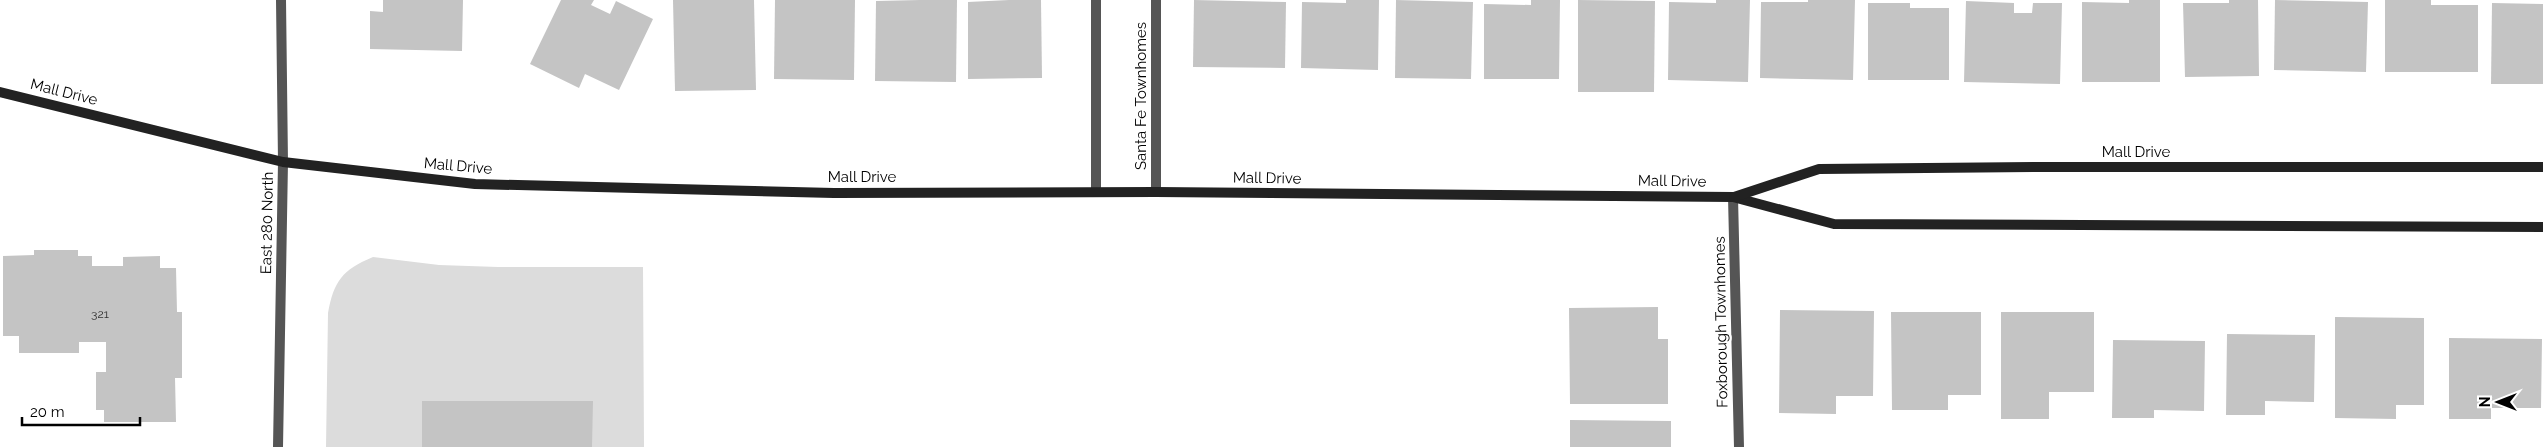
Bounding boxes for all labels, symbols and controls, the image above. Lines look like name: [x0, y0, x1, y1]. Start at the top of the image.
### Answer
street label: Santa Fe Townhomes: [1132, 22, 1150, 170]
street label: Mall Drive: [29, 75, 100, 109]
street label: Mall Drive: [2102, 143, 2170, 161]
street label: Mall Drive: [423, 154, 493, 178]
street label: Mall Drive: [828, 168, 896, 186]
street label: Mall Drive: [1233, 168, 1302, 188]
street label: Mall Drive: [1638, 171, 1707, 191]
street label: East 280 North: [257, 172, 277, 274]
street label: Foxborough Townhomes: [1711, 236, 1731, 408]
house number: 321: [91, 307, 109, 321]
north arrow: [2473, 377, 2523, 427]
scale bar: [22, 394, 140, 426]
text: N: [2477, 397, 2493, 407]
text: 20 m: [30, 403, 65, 421]

